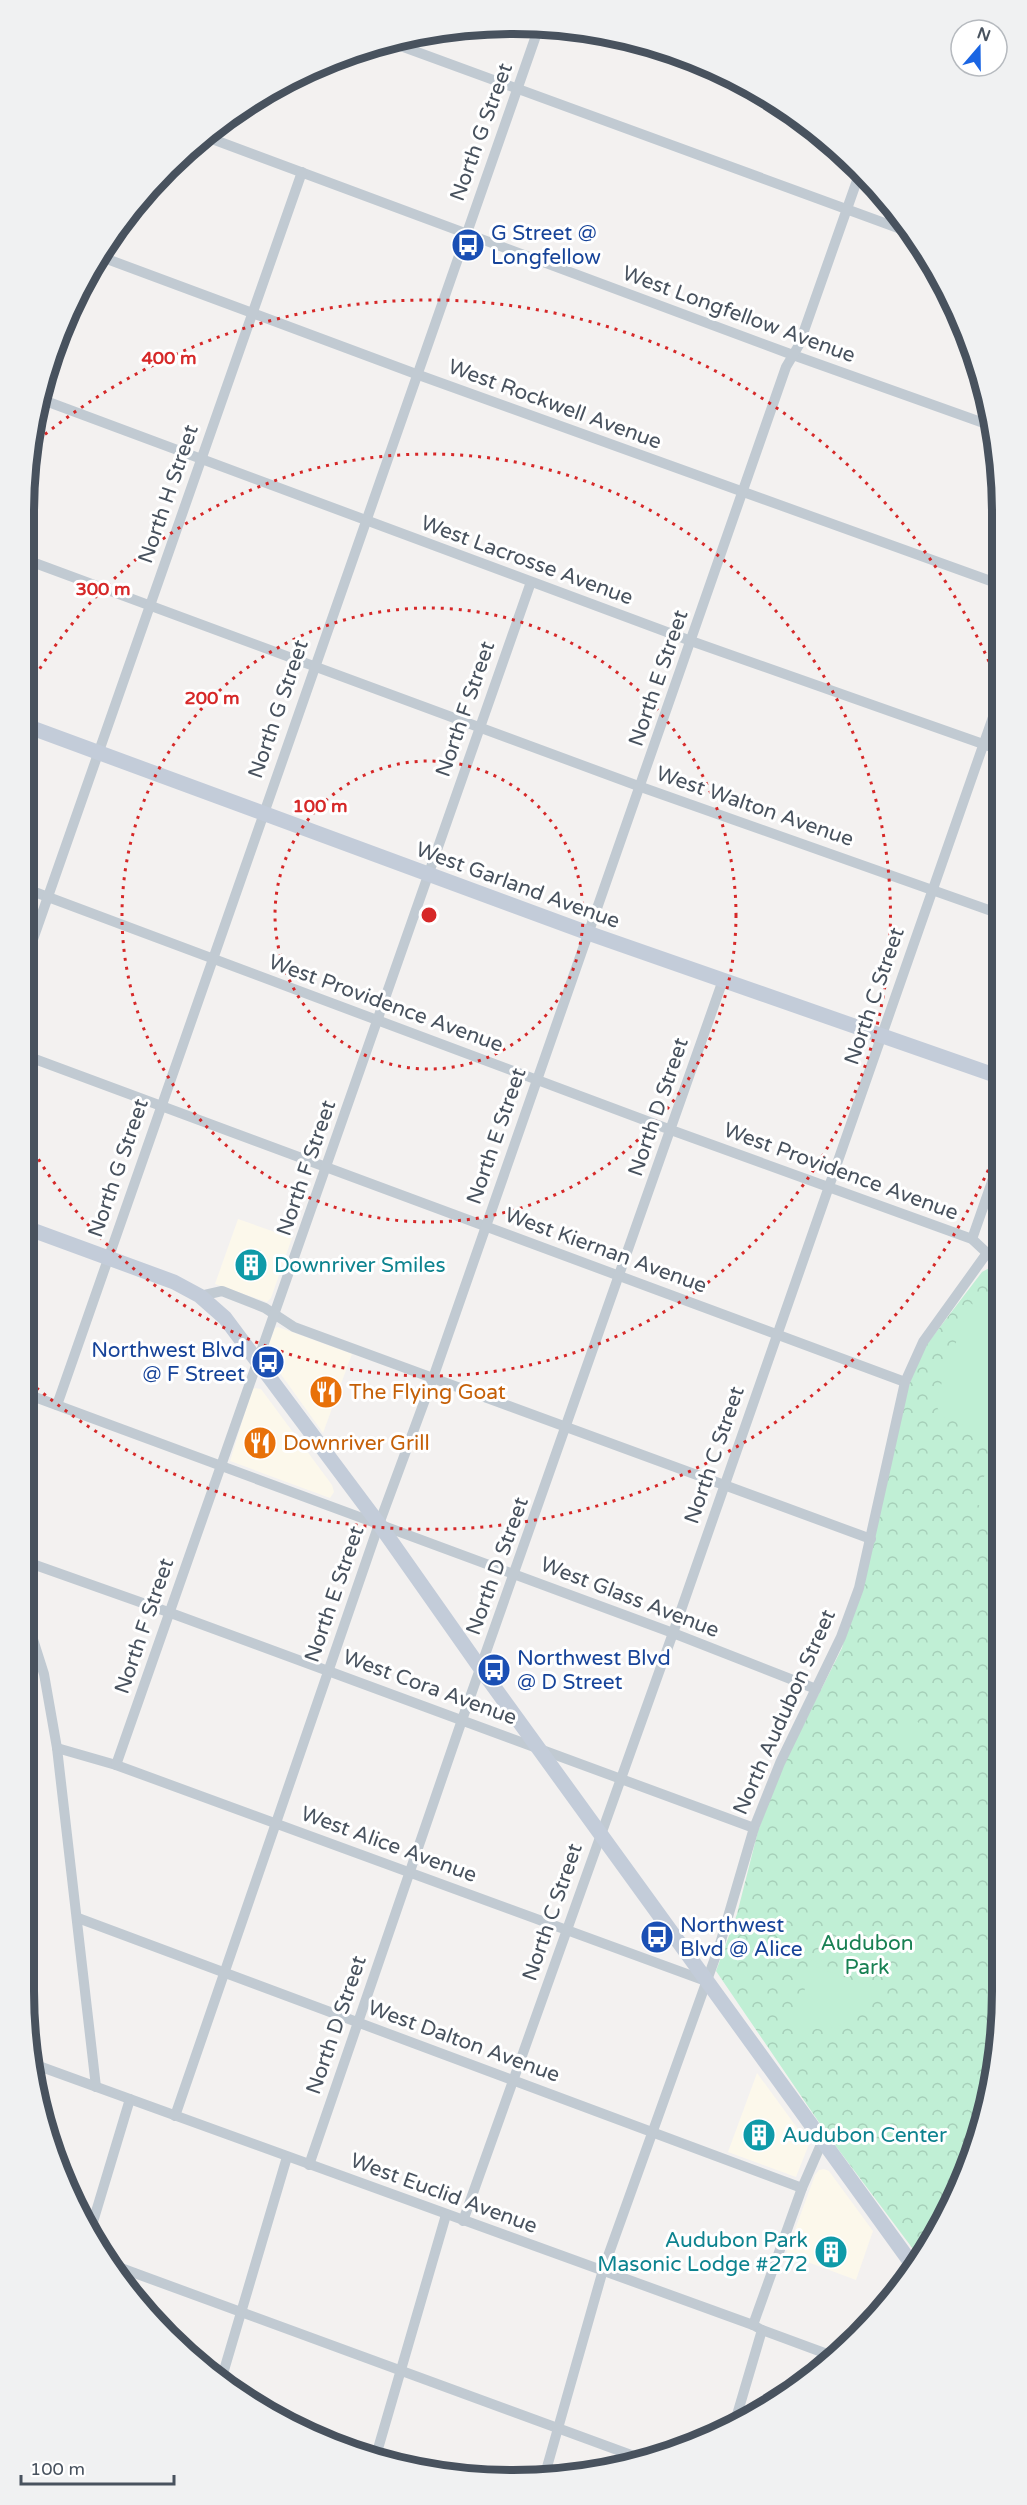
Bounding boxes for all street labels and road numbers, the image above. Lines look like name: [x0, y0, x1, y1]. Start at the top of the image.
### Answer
street label: North G Street: [445, 60, 518, 205]
street label: West Longfellow Avenue: [619, 261, 859, 368]
street label: West Rockwell Avenue: [445, 354, 665, 455]
street label: North H Street: [133, 422, 204, 567]
street label: West Lacrosse Avenue: [417, 510, 636, 611]
street label: North E Street: [623, 607, 693, 750]
street label: North G Street: [243, 637, 314, 782]
street label: North F Street: [431, 638, 500, 780]
street label: West Walton Avenue: [653, 761, 857, 852]
street label: West Garland Avenue: [412, 837, 623, 934]
street label: North C Street: [839, 924, 910, 1068]
street label: West Providence Avenue: [265, 949, 507, 1058]
street label: North D Street: [623, 1035, 694, 1180]
street label: North E Street: [461, 1065, 531, 1208]
street label: North G Street: [83, 1096, 154, 1241]
street label: North F Street: [272, 1097, 341, 1239]
street label: West Providence Avenue: [720, 1117, 962, 1226]
street label: West Kiernan Avenue: [502, 1202, 710, 1299]
street label: North C Street: [679, 1383, 750, 1527]
street label: North D Street: [461, 1494, 534, 1639]
street label: North E Street: [299, 1523, 369, 1666]
street label: West Glass Avenue: [537, 1552, 723, 1643]
street label: North F Street: [110, 1555, 179, 1697]
street label: North Audubon Street: [728, 1606, 841, 1819]
street label: West Cora Avenue: [340, 1644, 520, 1731]
street label: West Alice Avenue: [298, 1801, 480, 1888]
street label: North C Street: [517, 1840, 588, 1984]
street label: North D Street: [301, 1953, 372, 2098]
street label: West Dalton Avenue: [365, 1995, 563, 2088]
street label: West Euclid Avenue: [347, 2148, 541, 2239]

